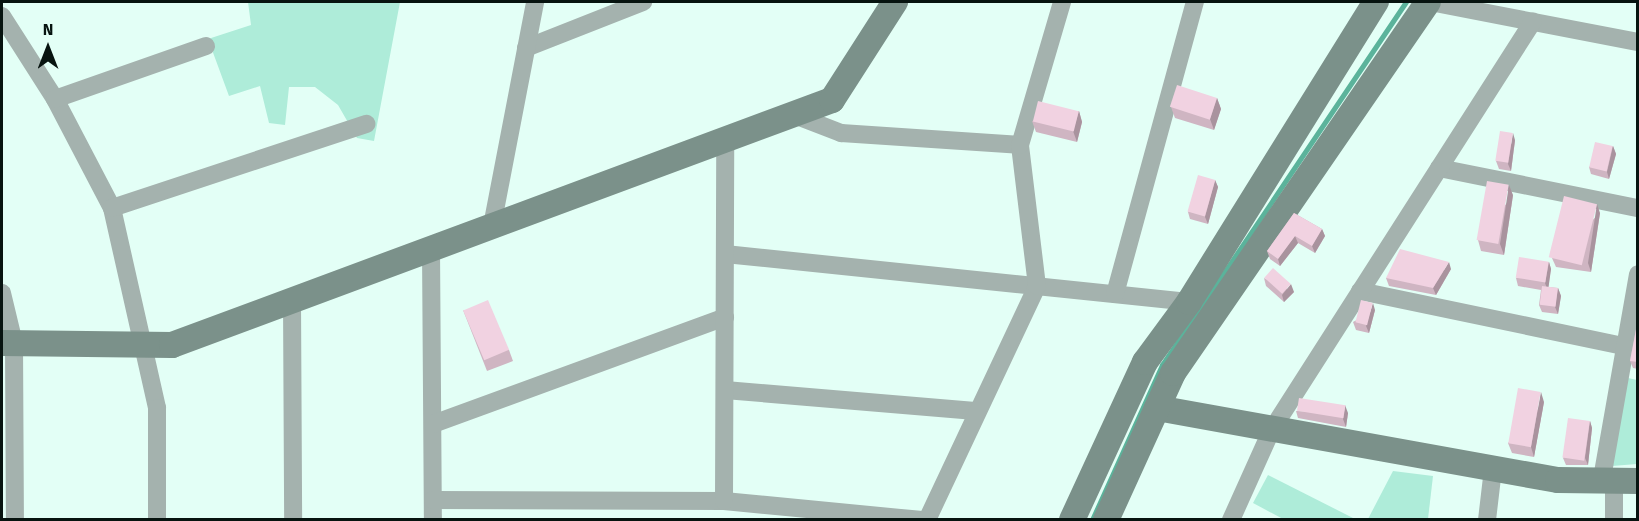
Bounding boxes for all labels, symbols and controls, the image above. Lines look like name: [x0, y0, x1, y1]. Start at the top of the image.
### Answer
north arrow: [18, 18, 78, 78]
text: N: [43, 20, 53, 39]

